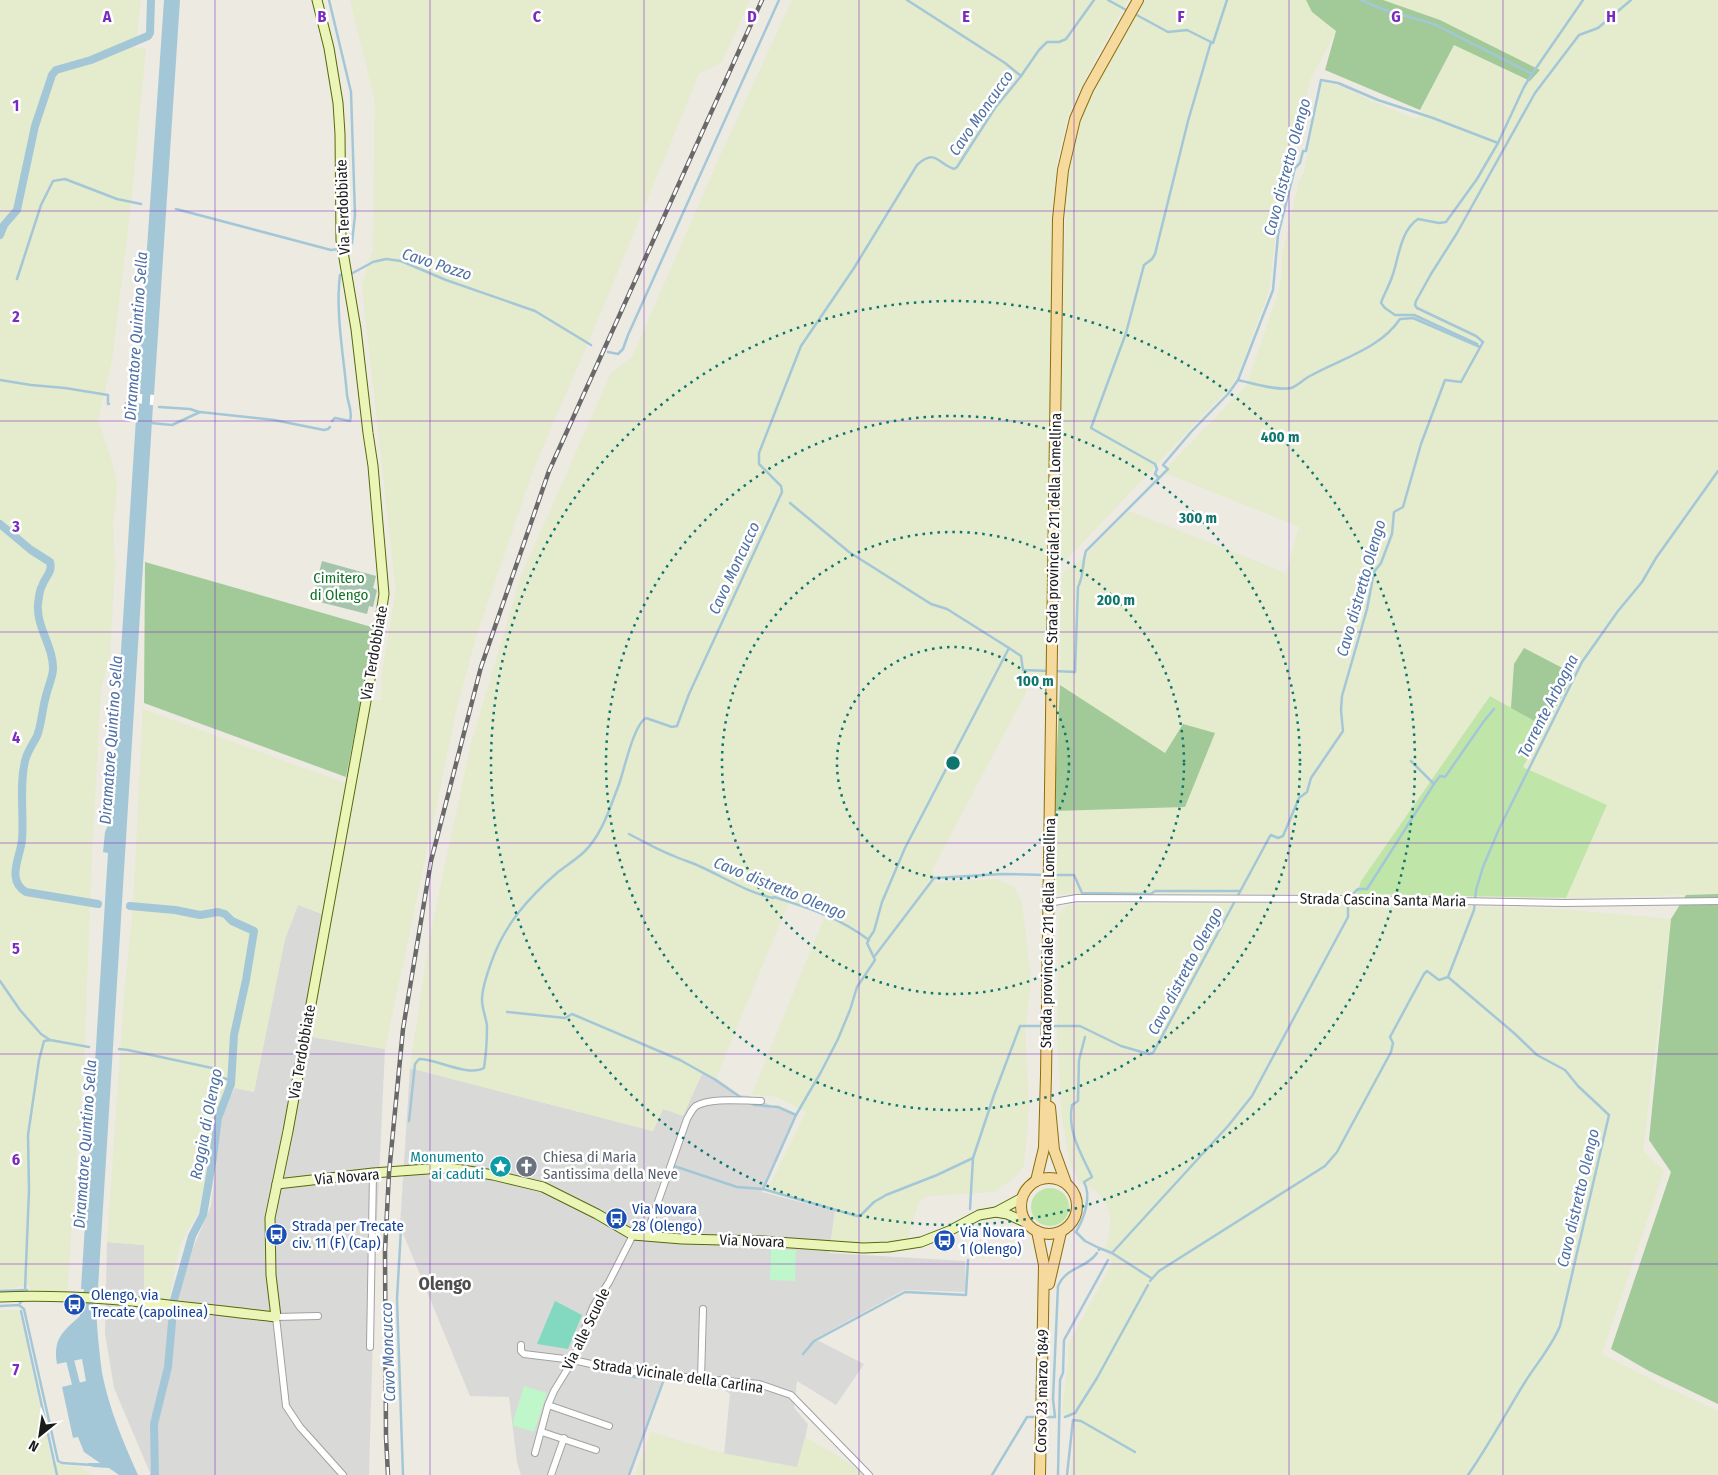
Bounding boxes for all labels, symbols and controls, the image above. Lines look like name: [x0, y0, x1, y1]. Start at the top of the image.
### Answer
text: A: [102, 7, 112, 26]
text: B: [318, 7, 327, 26]
text: C: [533, 7, 542, 26]
text: D: [747, 7, 757, 26]
text: E: [962, 7, 970, 26]
text: F: [1177, 7, 1185, 26]
text: G: [1391, 7, 1401, 26]
text: H: [1606, 7, 1616, 26]
water label: Cavo Moncucco: [945, 67, 1017, 159]
text: 1: [13, 96, 19, 115]
water label: Cavo distretto Olengo: [1260, 96, 1314, 238]
street label: Via Terdobbiate: [332, 159, 354, 255]
water label: Cavo Pozzo: [400, 244, 474, 284]
water label: Diramatore Quintino Sella: [121, 251, 151, 421]
text: 2: [11, 307, 20, 326]
street label: Strada provinciale 211 della Lomellina: [1043, 413, 1065, 643]
text: 400 m: [1261, 428, 1299, 446]
text: 300 m: [1178, 509, 1217, 527]
text: 3: [11, 517, 20, 536]
water label: Cavo distretto Olengo: [1332, 517, 1390, 659]
water label: Cavo Moncucco: [704, 519, 764, 617]
park label: Cimitero di Olengo: [310, 569, 368, 604]
text: 200 m: [1096, 591, 1135, 609]
street label: Via Terdobbiate: [357, 604, 391, 702]
water label: Torrente Arbogna: [1514, 651, 1582, 761]
water label: Diramatore Quintino Sella: [96, 655, 126, 825]
text: 100 m: [1016, 672, 1054, 690]
text: 4: [12, 728, 20, 747]
centre of rings: [944, 754, 962, 772]
street label: Strada provinciale 211 della Lomellina: [1037, 818, 1059, 1048]
water label: Cavo distretto Olengo: [711, 853, 849, 923]
street label: Strada Cascina Santa Maria: [1300, 890, 1466, 910]
water label: Cavo distretto Olengo: [1143, 904, 1227, 1038]
text: 5: [12, 939, 20, 958]
street label: Via Terdobbiate: [285, 1003, 319, 1101]
water label: Diramatore Quintino Sella: [70, 1059, 100, 1229]
water label: Roggia di Olengo: [186, 1067, 226, 1181]
water label: Cavo distretto Olengo: [1553, 1127, 1603, 1269]
place label: Monumento ai caduti: [410, 1148, 484, 1183]
place label: Chiesa di Maria Santissima della Neve: [543, 1148, 678, 1183]
text: 6: [12, 1150, 20, 1169]
place icon: Monumento ai caduti: [488, 1154, 512, 1178]
church icon: Chiesa di Maria Santissima della Neve: [515, 1154, 539, 1178]
street label: Via Novara: [314, 1165, 380, 1189]
place label: Via Novara 28 (Olengo): [632, 1200, 702, 1235]
bus stop icon: Via Novara 28 (Olengo): [604, 1206, 628, 1230]
place label: Strada per Trecate civ. 11 (F) (Cap): [292, 1217, 404, 1252]
bus stop icon: Strada per Trecate civ. 11 (F) (Cap): [264, 1223, 288, 1247]
place label: Via Novara 1 (Olengo): [960, 1223, 1025, 1258]
bus stop icon: Via Novara 1 (Olengo): [932, 1229, 956, 1253]
street label: Via Novara: [719, 1231, 785, 1251]
district label: Olengo: [419, 1273, 472, 1295]
street label: Via alle Scuole: [558, 1285, 614, 1373]
place label: Olengo, via Trecate (capolinea): [91, 1286, 208, 1321]
bus stop icon: Olengo, via Trecate (capolinea): [63, 1292, 87, 1316]
water label: Cavo Moncucco: [377, 1302, 399, 1402]
street label: Corso 23 marzo 1849: [1032, 1329, 1052, 1453]
street label: Strada Vicinale della Carlina: [592, 1355, 764, 1397]
text: 7: [13, 1360, 20, 1379]
north arrow: [15, 1410, 65, 1460]
text: N: [26, 1436, 42, 1455]

